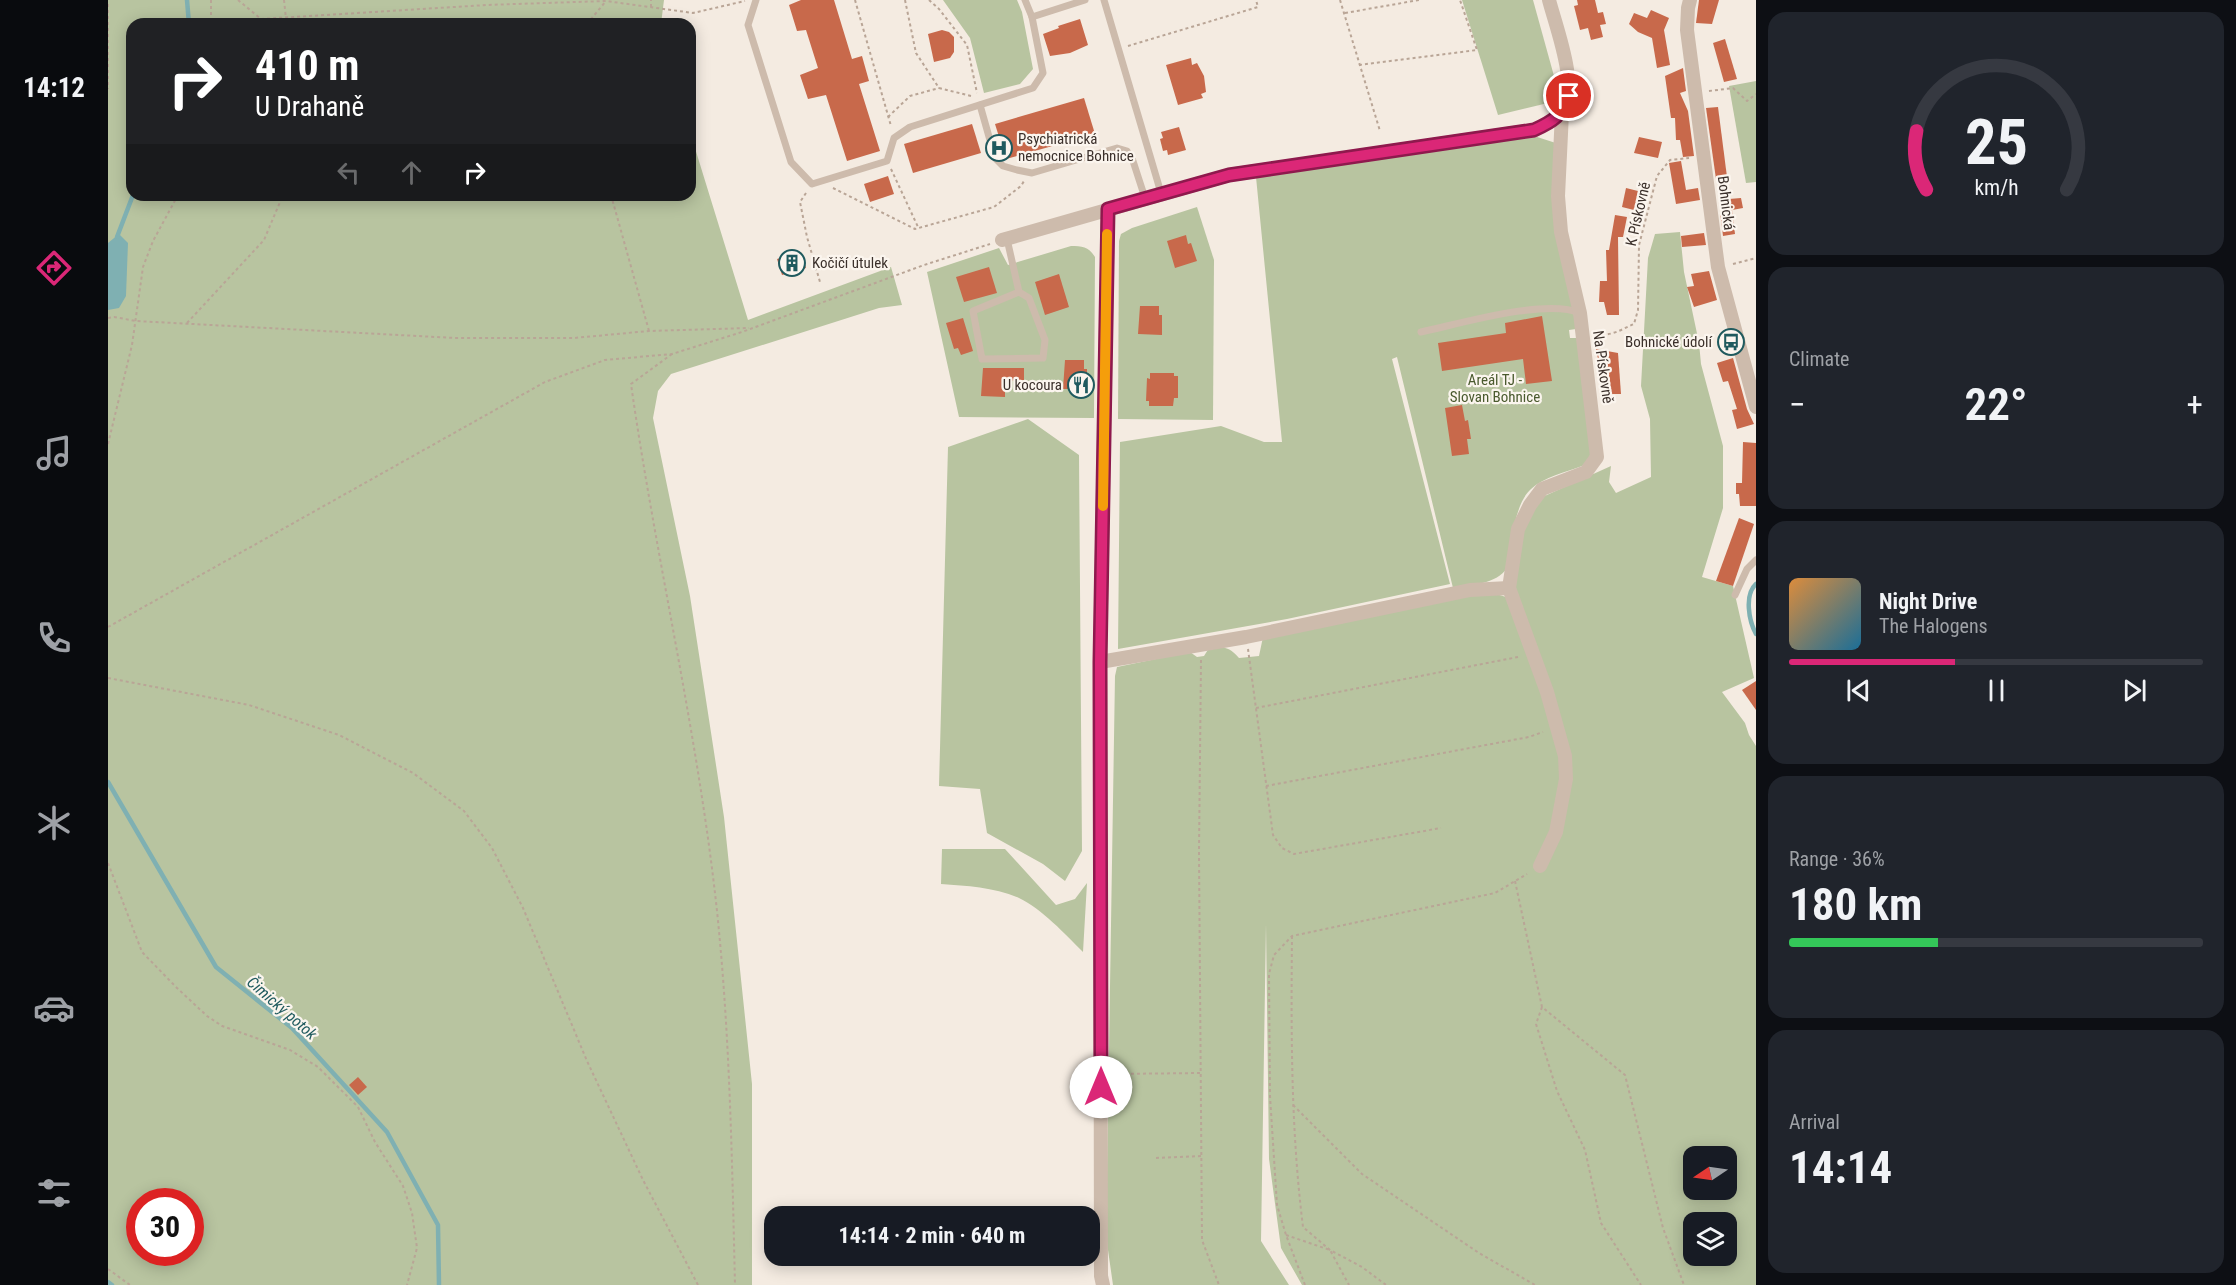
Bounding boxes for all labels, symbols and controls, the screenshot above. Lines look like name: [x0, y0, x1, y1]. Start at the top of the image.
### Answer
text: 410 m: [255, 41, 360, 90]
icon: right: [156, 42, 234, 120]
pin: [1543, 70, 1594, 121]
text: 14:12: [23, 72, 85, 104]
icon: arrive: [1552, 79, 1585, 112]
text: U Drahaně: [255, 91, 364, 123]
text: 25: [1964, 106, 2028, 179]
place label: Psychiatrická nemocnice Bohnice: [1018, 130, 1134, 165]
hospital icon: Psychiatrická nemocnice Bohnice: [984, 133, 1014, 163]
icon: left: [332, 156, 365, 189]
icon: ahead: [395, 156, 428, 189]
icon: right: [458, 156, 491, 189]
street label: Bohnická: [1714, 175, 1738, 231]
text: km/h: [1974, 176, 2018, 201]
street label: K Pískovně: [1622, 180, 1654, 248]
icon: directions: [33, 247, 75, 289]
building icon: Kočičí útulek: [777, 248, 807, 278]
place label: Kočičí útulek: [812, 254, 888, 272]
bus stop icon: Bohnické údolí: [1716, 327, 1746, 357]
street label: Na Pískovně: [1589, 329, 1617, 405]
place label: Bohnické údolí: [1625, 333, 1713, 351]
text: Climate: [1789, 347, 1849, 371]
restaurant icon: U kocoura: [1066, 370, 1096, 400]
park label: Areál TJ - Slovan Bohnice: [1450, 371, 1540, 406]
place label: U kocoura: [1003, 376, 1062, 394]
text: 22°: [1965, 378, 2028, 431]
text: −: [1789, 385, 1806, 424]
text: +: [2187, 385, 2203, 424]
icon: music: [33, 432, 75, 474]
text: Night Drive: [1879, 589, 1977, 614]
text: The Halogens: [1879, 614, 1988, 638]
icon: phone: [33, 617, 75, 659]
icon: previous: [1842, 674, 1875, 707]
icon: pause: [1980, 674, 2013, 707]
icon: next: [2118, 674, 2151, 707]
icon: climate: [33, 802, 75, 844]
text: Range · 36%: [1789, 847, 1885, 871]
text: 180 km: [1789, 878, 1922, 931]
water label: Čimický potok: [243, 972, 322, 1044]
icon: car: [33, 987, 75, 1029]
position arrow: [1069, 1055, 1133, 1119]
text: Arrival: [1789, 1110, 1840, 1134]
text: 14:14: [1789, 1141, 1892, 1194]
north arrow: [1683, 1146, 1737, 1200]
map controls: [1683, 1146, 1737, 1266]
icon: filters: [33, 1172, 75, 1214]
speed limit sign: 30: [126, 1188, 204, 1266]
button: layers: [1683, 1212, 1737, 1266]
text: 14:14 · 2 min · 640 m: [839, 1223, 1025, 1248]

